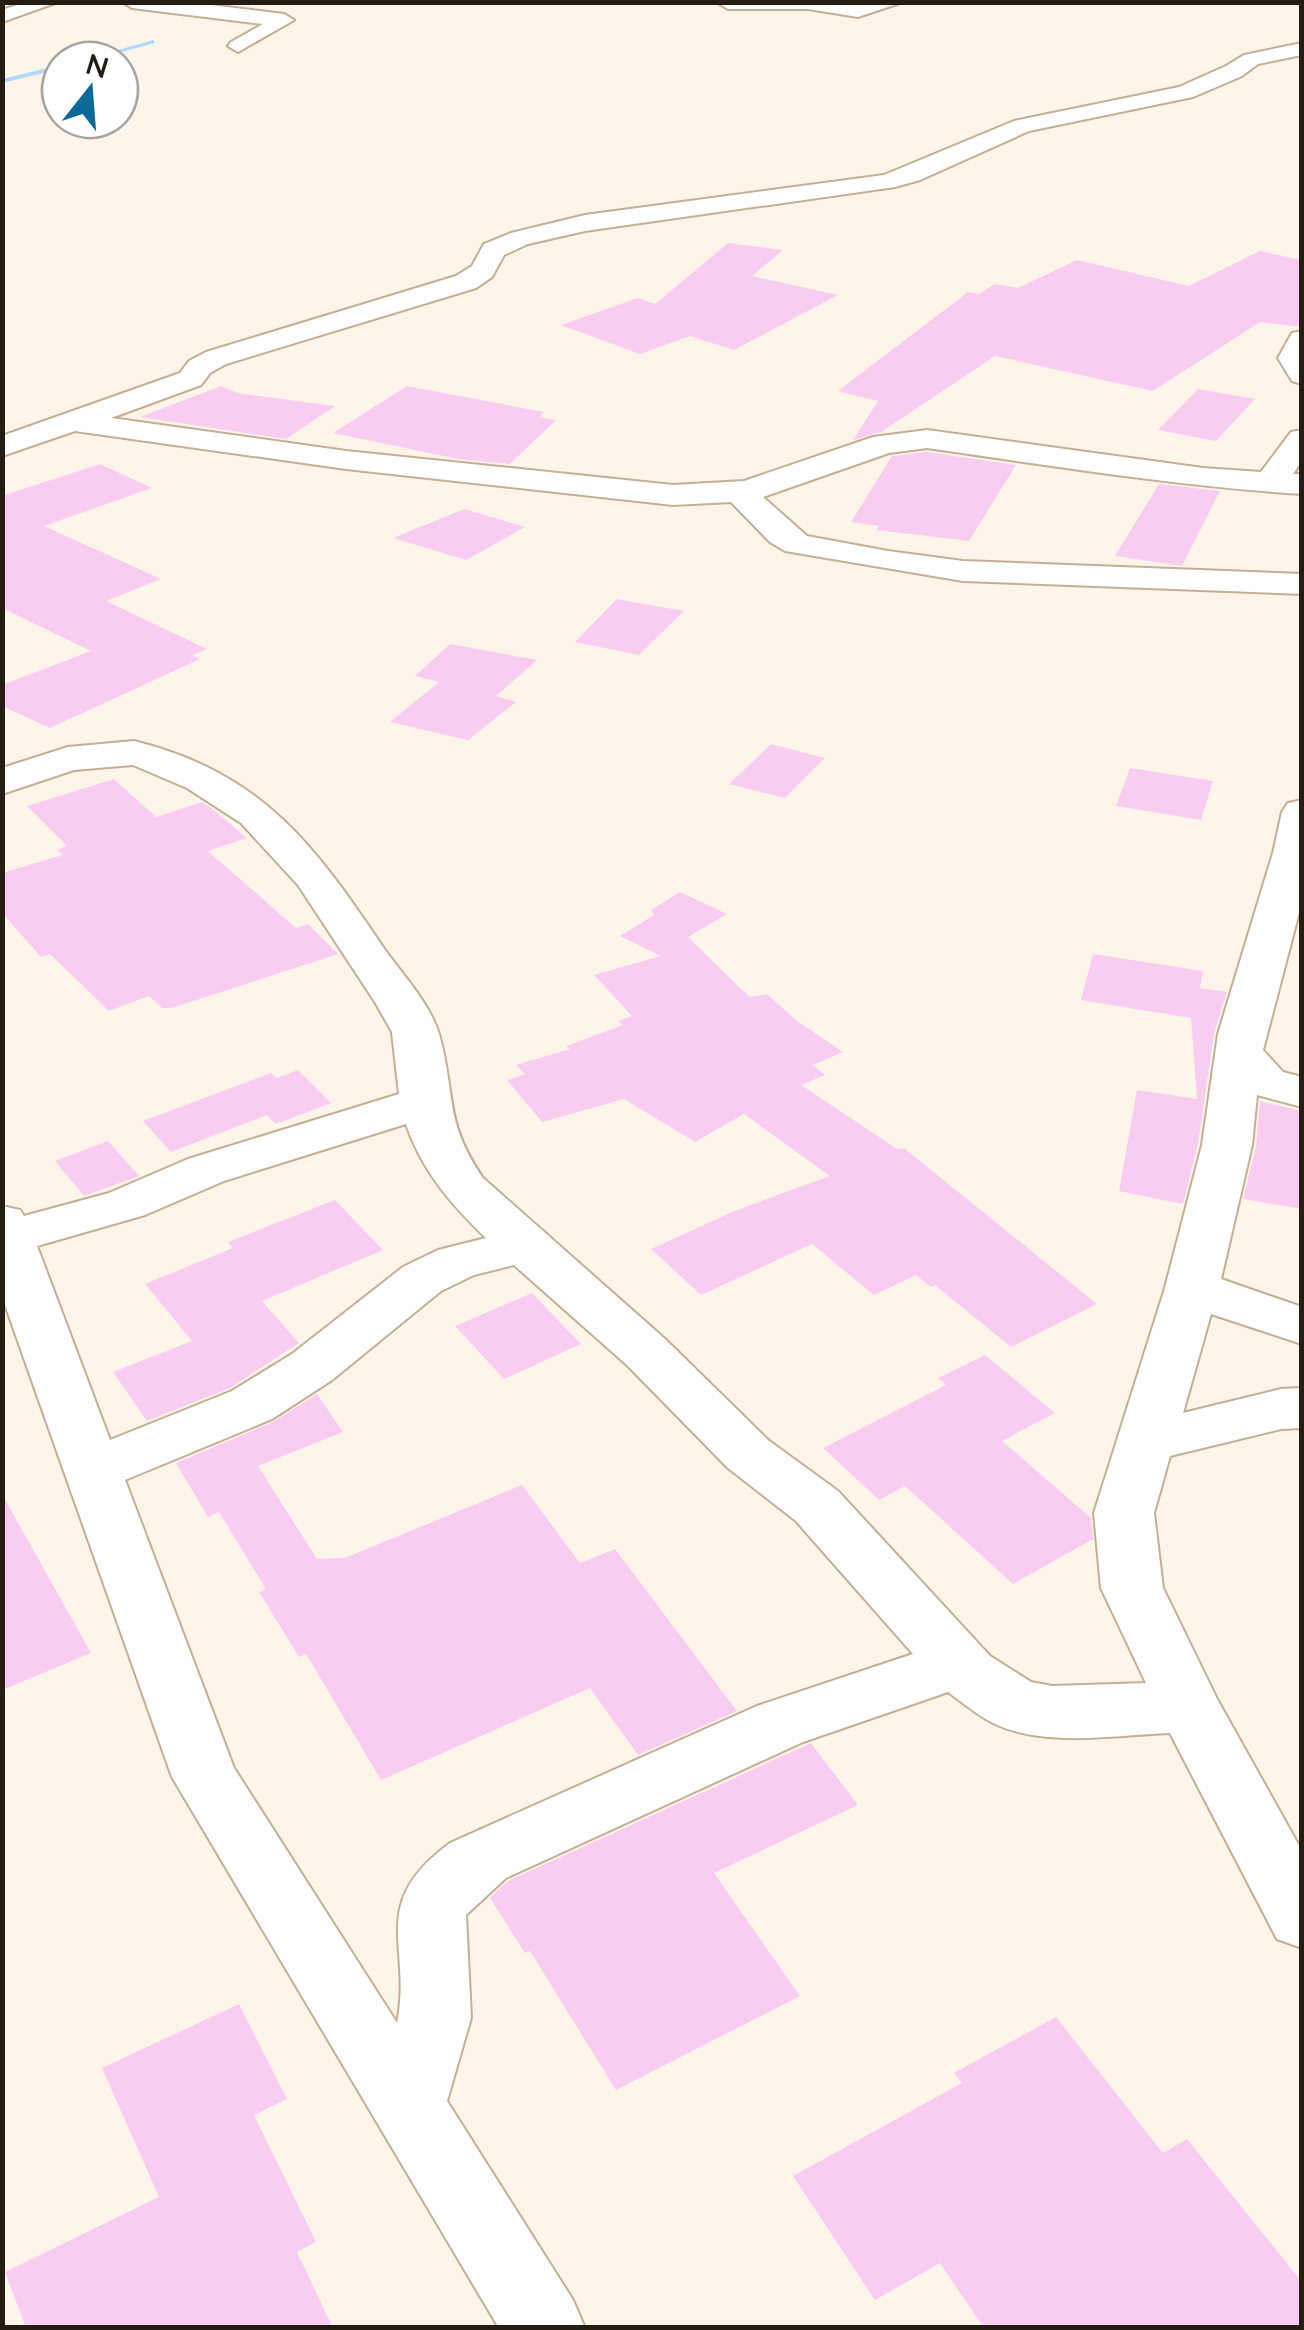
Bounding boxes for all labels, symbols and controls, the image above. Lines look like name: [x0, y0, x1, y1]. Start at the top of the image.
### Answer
north arrow: [40, 40, 140, 140]
text: N: [82, 46, 113, 85]

